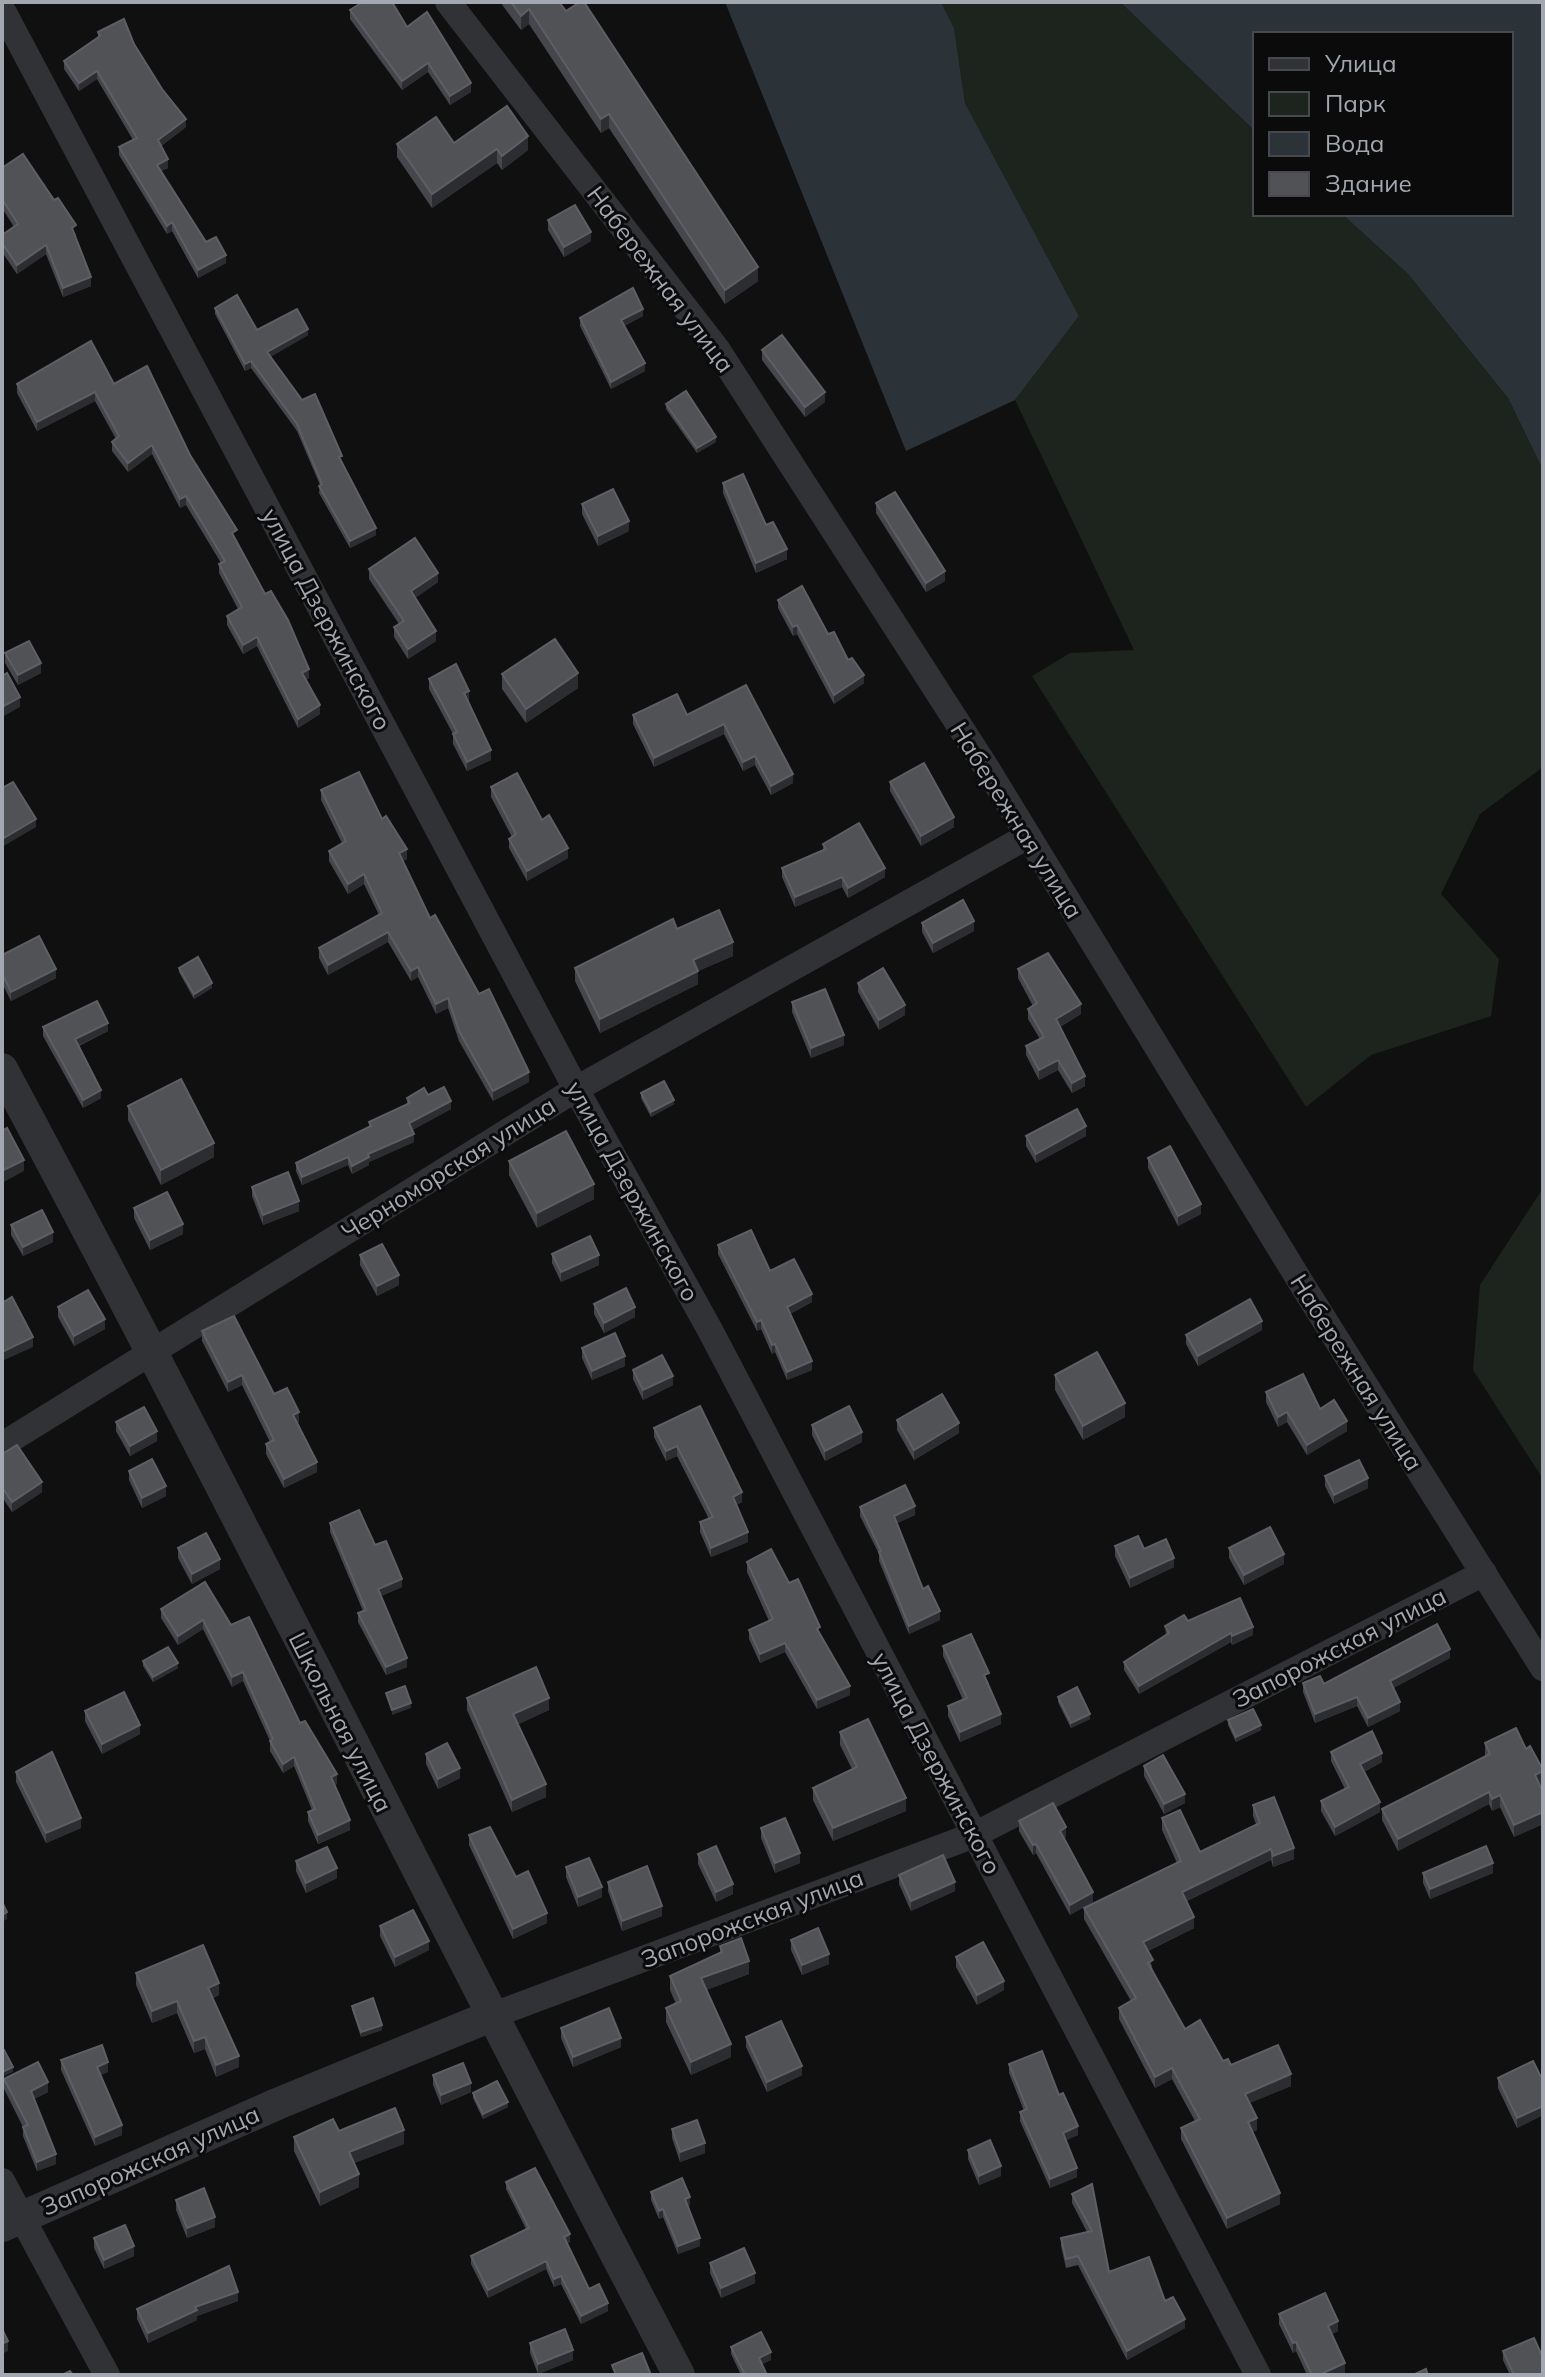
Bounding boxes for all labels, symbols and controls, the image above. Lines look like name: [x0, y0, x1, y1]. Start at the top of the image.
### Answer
legend: [1253, 32, 1513, 216]
text: Улица: [1324, 48, 1397, 78]
text: Парк: [1325, 88, 1386, 118]
text: Вода: [1325, 128, 1385, 158]
text: Здание: [1325, 168, 1412, 198]
street label: Набережная улица: [581, 180, 741, 378]
street label: улица Дзержинского: [256, 503, 398, 735]
street label: Набережная улица: [944, 716, 1090, 924]
street label: улица Дзержинского: [560, 1076, 706, 1306]
street label: Черноморская улица: [335, 1090, 561, 1246]
street label: Набережная улица: [1284, 1268, 1430, 1476]
street label: Запорожская улица: [1227, 1580, 1451, 1714]
street label: Школьная улица: [283, 1627, 399, 1817]
street label: улица Дзержинского: [866, 1647, 1008, 1879]
street label: Запорожская улица: [637, 1862, 867, 1974]
street label: Запорожская улица: [36, 2098, 264, 2222]

